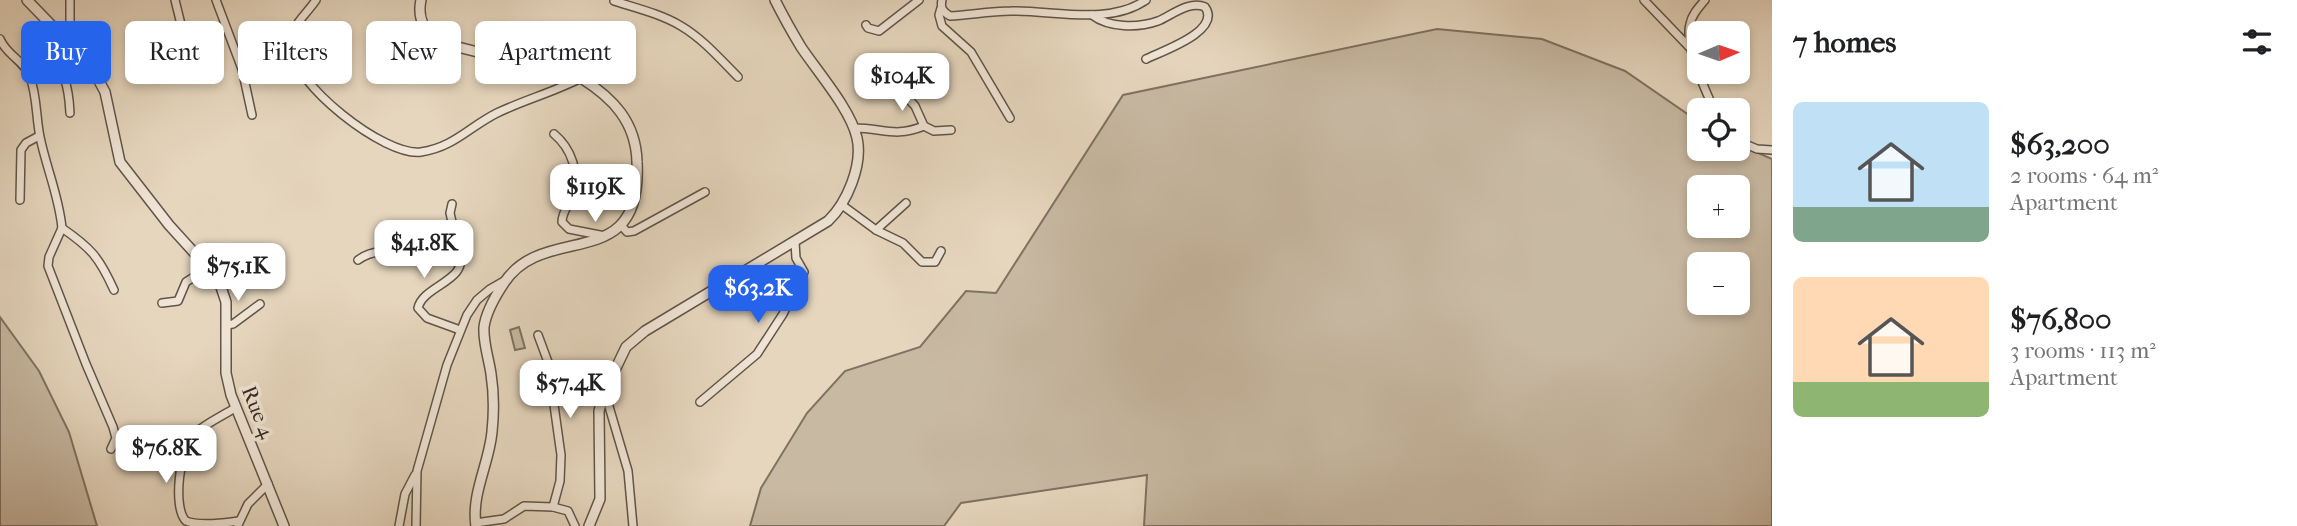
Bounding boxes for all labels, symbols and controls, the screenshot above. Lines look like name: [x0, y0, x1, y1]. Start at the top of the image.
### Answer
chip: Buy: [21, 21, 111, 84]
chip: Rent: [125, 21, 224, 84]
chip: Filters: [238, 21, 352, 84]
chip: New: [366, 21, 461, 84]
chip: Apartment: [475, 21, 636, 84]
north arrow: [1687, 21, 1750, 84]
map controls: [1687, 21, 1750, 315]
icon: filters: [2238, 23, 2276, 61]
text: 7 homes: [1793, 25, 1896, 60]
pin: $104K: [853, 54, 951, 113]
text: $104K: [870, 62, 934, 89]
button: locate: [1687, 98, 1750, 161]
text: $63,200: [2010, 127, 2110, 162]
icon: home: [1849, 130, 1933, 214]
text: 2 rooms · 64 m²: [2010, 162, 2158, 189]
pin: $119K: [546, 164, 644, 224]
text: $119K: [566, 173, 624, 200]
button: +: [1687, 175, 1750, 238]
text: Apartment: [2010, 189, 2118, 216]
pin: $41.8K: [367, 220, 481, 280]
text: $41.8K: [390, 229, 458, 256]
pin: $75.1K: [181, 244, 295, 303]
text: $75.1K: [206, 252, 270, 279]
button: −: [1687, 252, 1750, 315]
pin: $63.2K: [701, 266, 815, 325]
text: $63.2K: [724, 274, 792, 301]
text: $76,800: [2010, 302, 2112, 337]
icon: home: [1849, 305, 1933, 389]
text: 3 rooms · 113 m²: [2010, 337, 2156, 364]
pin: $57.4K: [513, 360, 627, 420]
text: Apartment: [2010, 364, 2118, 391]
text: $57.4K: [536, 369, 604, 396]
street label: Rue 4: [237, 382, 279, 442]
pin: $76.8K: [109, 426, 223, 485]
text: $76.8K: [132, 434, 200, 461]

